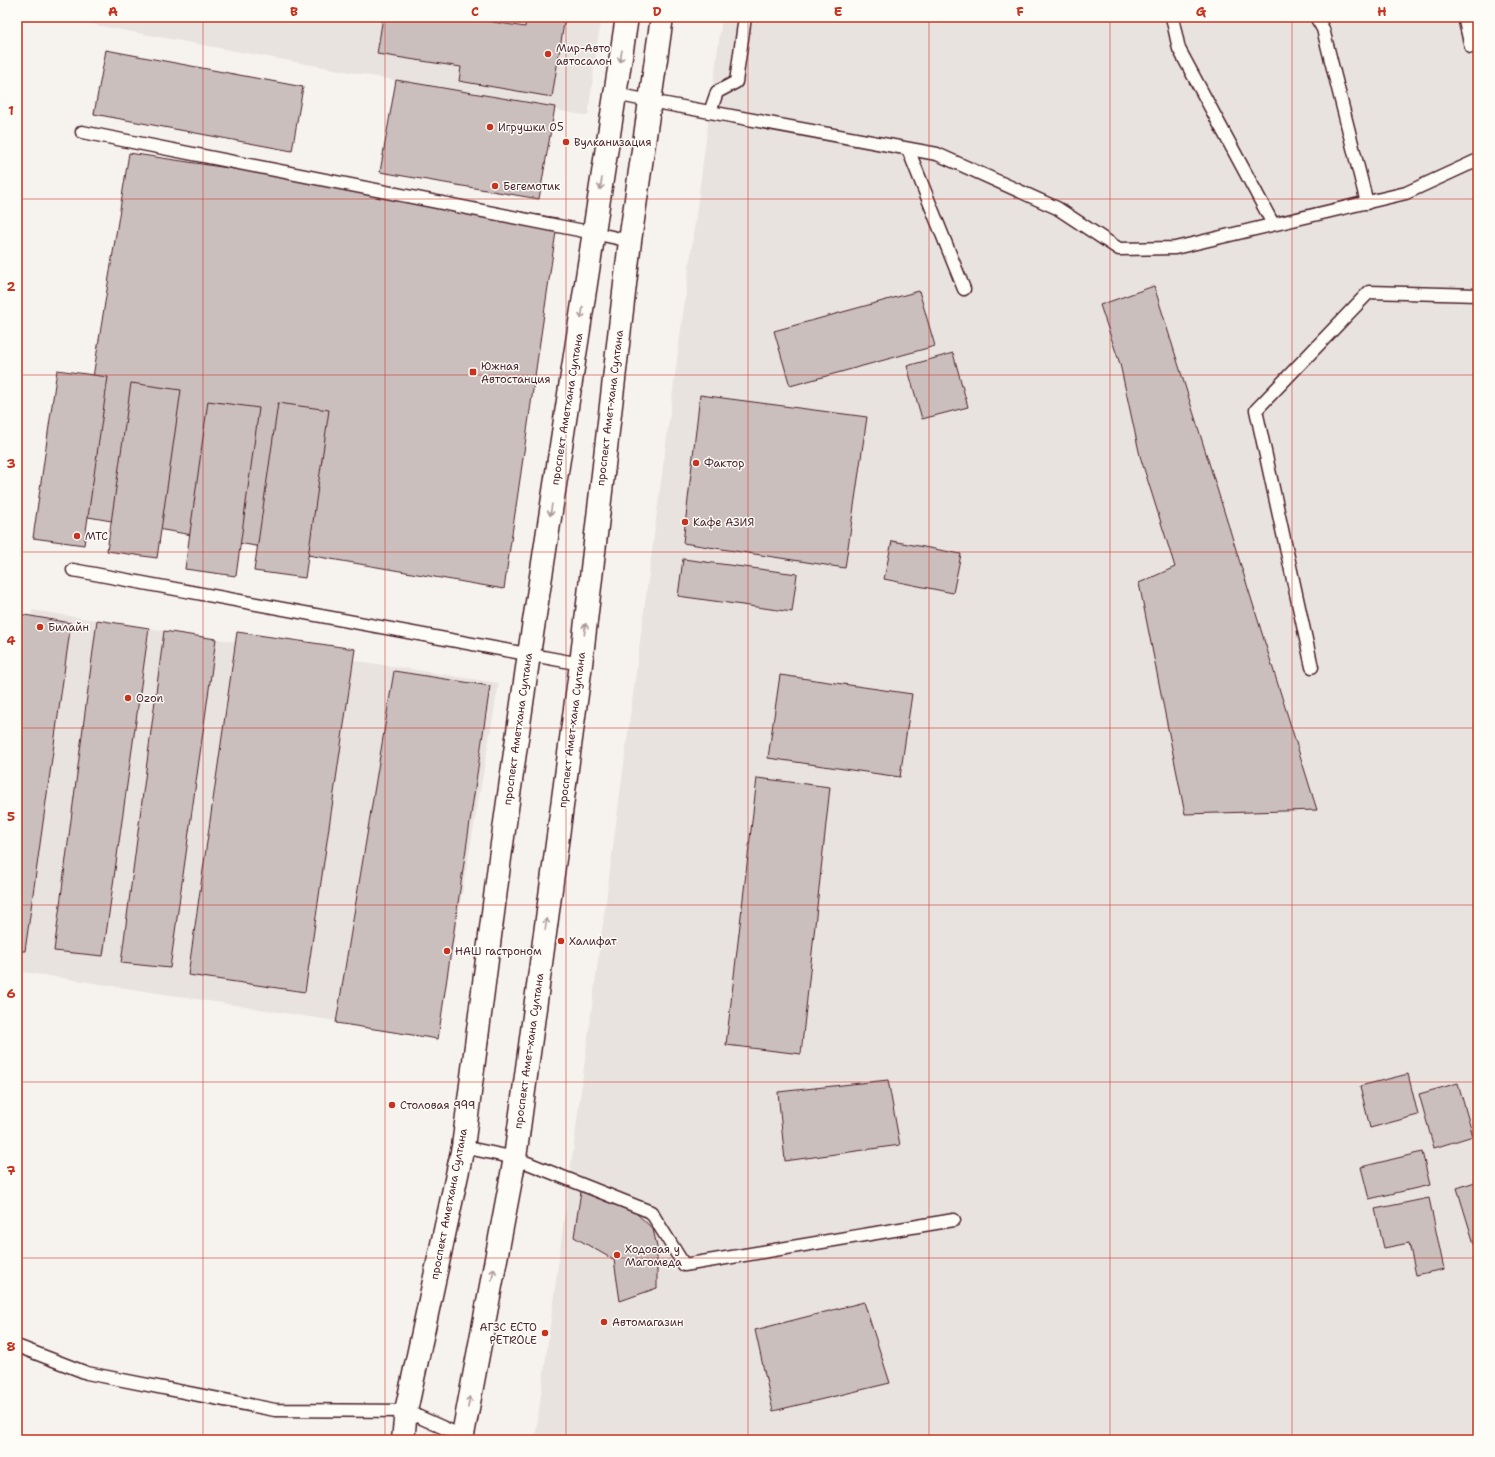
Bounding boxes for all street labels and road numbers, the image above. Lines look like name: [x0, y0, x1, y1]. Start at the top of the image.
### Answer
street label: проспект Амет-хана Султана: [593, 329, 627, 487]
street label: проспект Аметхана Султана: [548, 332, 586, 486]
street label: проспект Амет-хана Султана: [555, 651, 589, 809]
street label: проспект Аметхана Султана: [500, 652, 536, 806]
street label: проспект Амет-хана Султана: [511, 972, 547, 1130]
street label: проспект Аметхана Султана: [427, 1127, 471, 1281]

